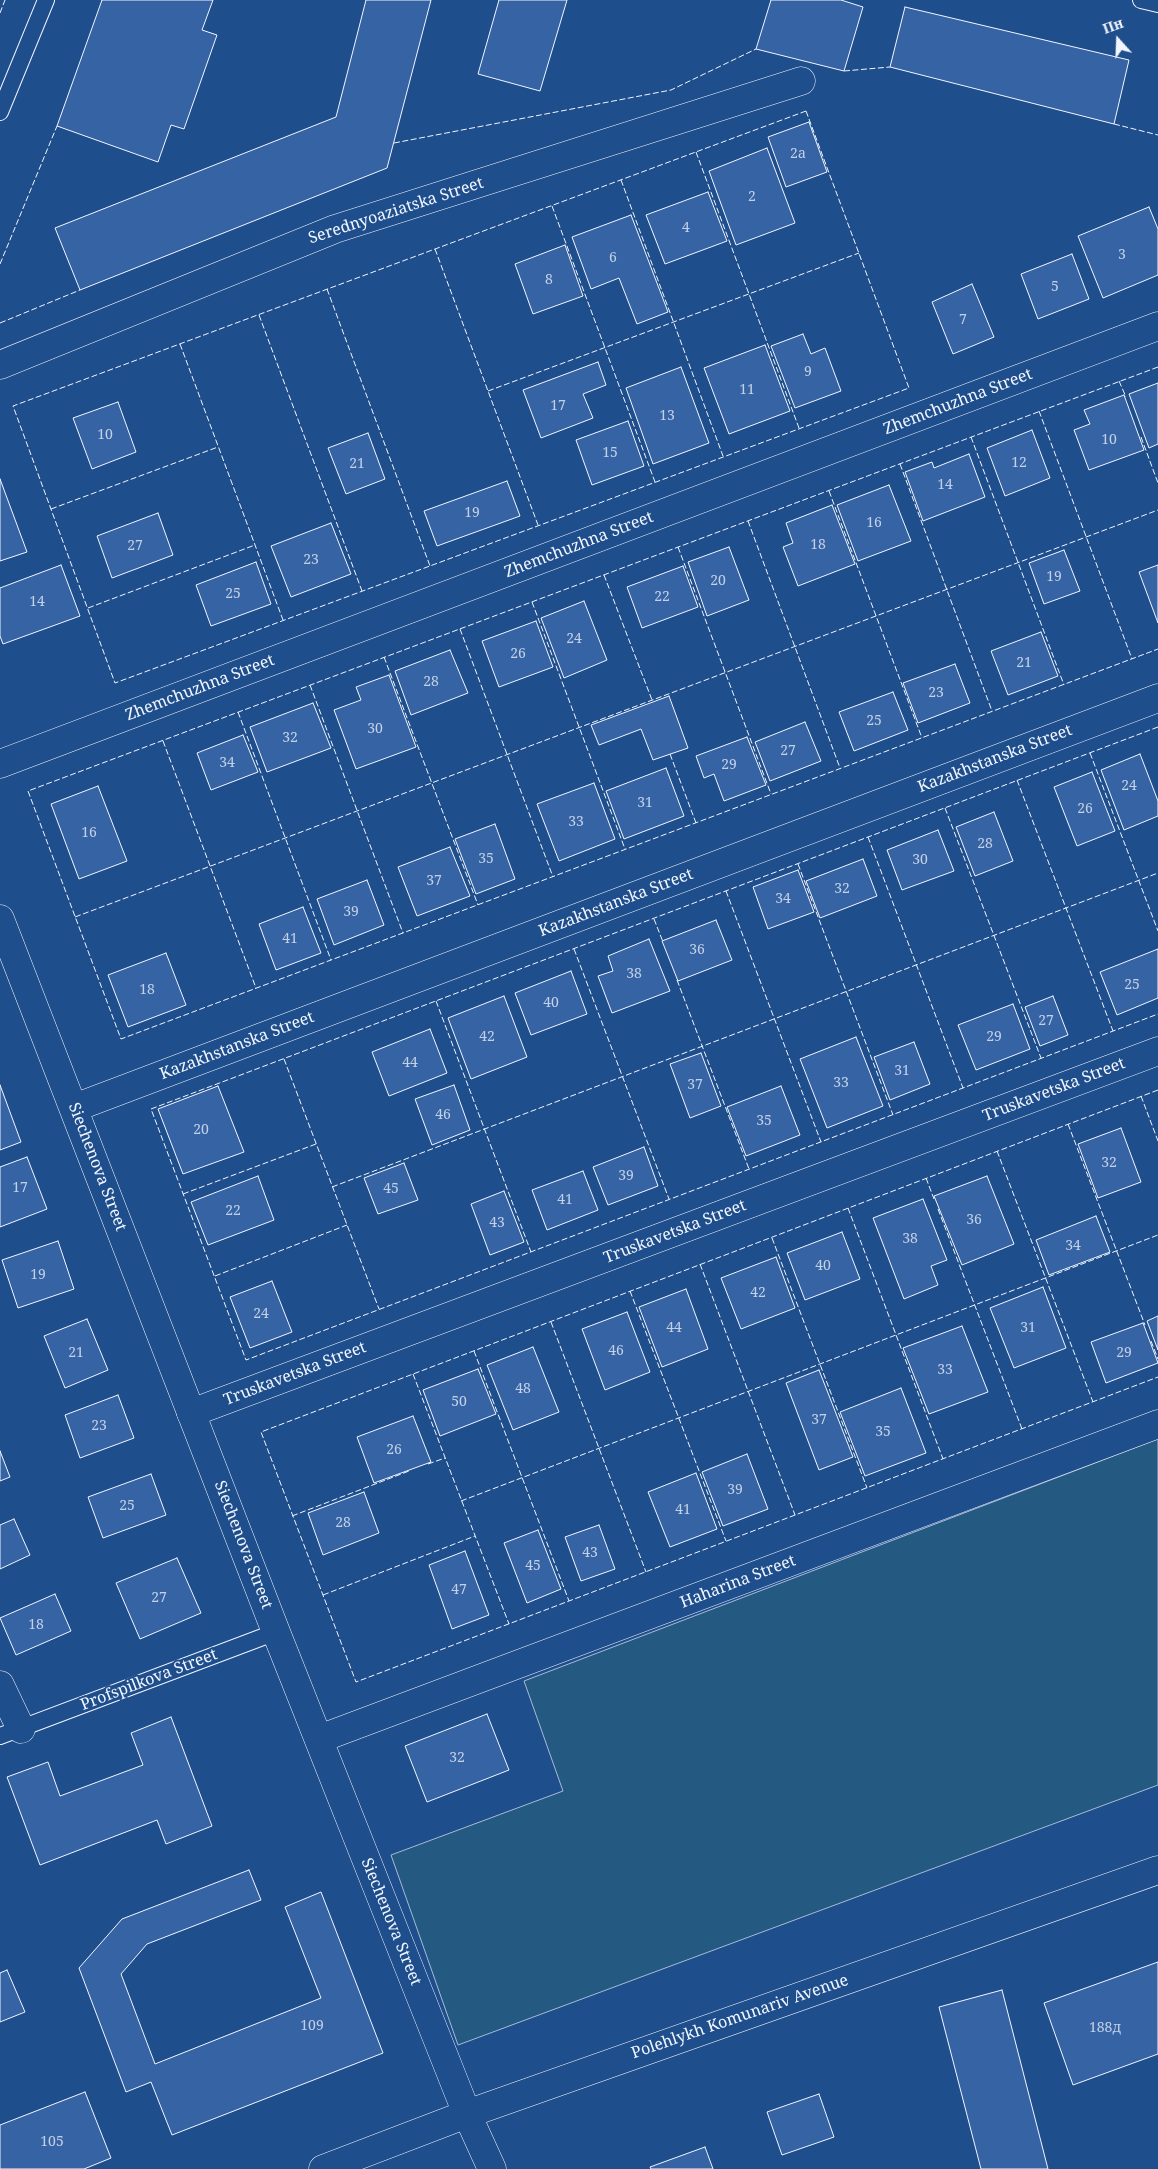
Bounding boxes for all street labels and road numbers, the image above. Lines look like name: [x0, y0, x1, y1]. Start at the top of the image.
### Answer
street label: Serednyoaziatska Street: [306, 174, 486, 248]
street label: Zhemchuzhna Street: [881, 365, 1035, 439]
street label: Zhemchuzhna Street: [502, 508, 656, 582]
street label: Zhemchuzhna Street: [123, 651, 277, 725]
street label: Kazakhstanska Street: [915, 721, 1075, 797]
street label: Kazakhstanska Street: [536, 865, 696, 941]
street label: Kazakhstanska Street: [157, 1008, 317, 1084]
street label: Truskavetska Street: [980, 1054, 1128, 1126]
street label: Siechenova Street: [64, 1100, 130, 1234]
street label: Truskavetska Street: [601, 1196, 749, 1268]
street label: Truskavetska Street: [221, 1338, 369, 1410]
street label: Siechenova Street: [210, 1478, 276, 1612]
street label: Haharina Street: [678, 1551, 798, 1613]
street label: Profspilkova Street: [78, 1645, 220, 1715]
street label: Siechenova Street: [357, 1856, 425, 1988]
street label: Polehlykh Komunariv Avenue: [629, 1971, 851, 2063]

